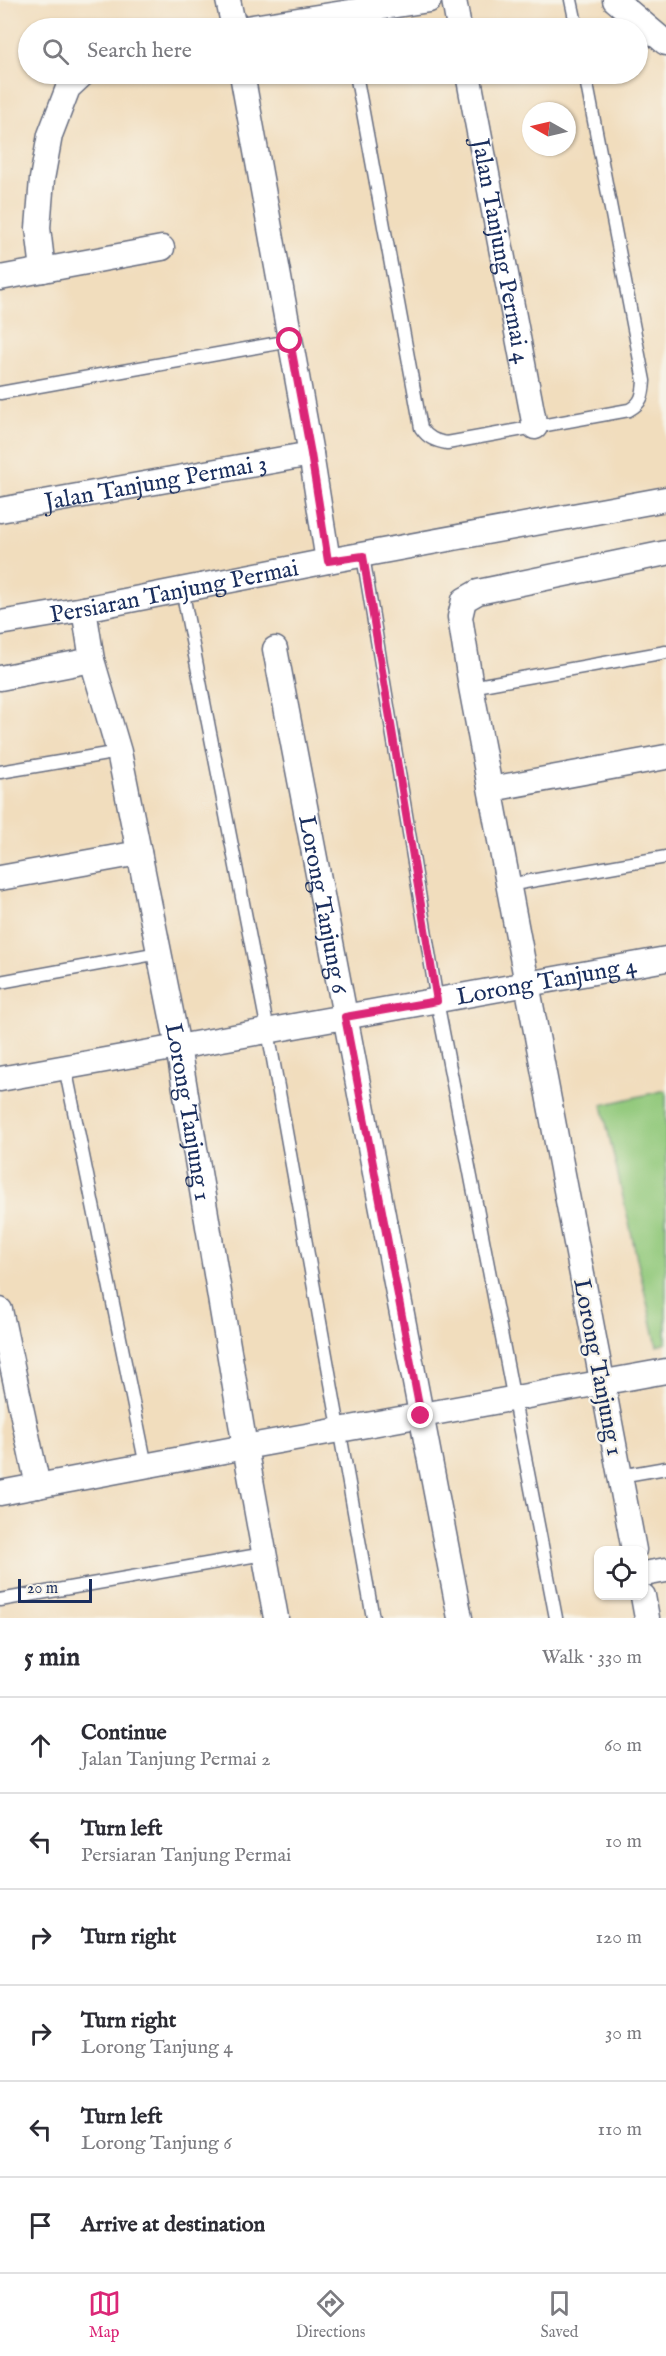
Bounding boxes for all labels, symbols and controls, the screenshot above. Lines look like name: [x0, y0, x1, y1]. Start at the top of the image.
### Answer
search box: [18, 18, 648, 84]
icon: search: [39, 35, 72, 68]
text: Search here: [87, 37, 192, 65]
north arrow: [522, 102, 576, 156]
street label: Jalan Tanjung Permai 4: [463, 133, 537, 366]
route start: [276, 327, 302, 353]
street label: Jalan Tanjung Permai 3: [39, 448, 269, 519]
street label: Persiaran Tanjung Permai: [48, 553, 301, 631]
street label: Lorong Tanjung 6: [290, 813, 355, 997]
street label: Lorong Tanjung 4: [454, 951, 639, 1014]
street label: Lorong Tanjung 1: [157, 1020, 218, 1203]
street label: Lorong Tanjung 1: [565, 1276, 630, 1458]
route end: [407, 1402, 433, 1428]
map controls: [594, 1546, 648, 1600]
button: locate: [594, 1546, 648, 1600]
scale bar: [18, 1576, 92, 1604]
text: 20 m: [27, 1579, 58, 1599]
text: 5 min: [24, 1641, 80, 1674]
text: Walk · 330 m: [542, 1645, 642, 1670]
text: Continue: [81, 1719, 167, 1747]
icon: ahead: [24, 1729, 57, 1762]
text: 60 m: [604, 1733, 642, 1758]
text: Jalan Tanjung Permai 2: [81, 1747, 271, 1772]
text: Turn left: [81, 1815, 163, 1843]
icon: left: [24, 1825, 57, 1858]
text: 10 m: [605, 1829, 642, 1854]
text: Persiaran Tanjung Permai: [81, 1843, 291, 1868]
icon: right: [24, 1921, 57, 1954]
text: Turn right: [81, 1923, 176, 1951]
text: 120 m: [596, 1925, 642, 1950]
text: Turn right: [81, 2007, 176, 2035]
icon: right: [24, 2017, 57, 2050]
text: 30 m: [605, 2021, 642, 2046]
text: Lorong Tanjung 4: [81, 2035, 233, 2060]
text: Turn left: [81, 2103, 163, 2131]
icon: left: [24, 2113, 57, 2146]
text: 110 m: [598, 2117, 642, 2142]
text: Lorong Tanjung 6: [81, 2131, 232, 2156]
icon: arrive: [24, 2209, 57, 2242]
text: Arrive at destination: [81, 2211, 265, 2239]
tab: Map: [88, 2287, 121, 2343]
tab: Directions: [296, 2287, 365, 2343]
tab: Saved: [541, 2287, 578, 2343]

